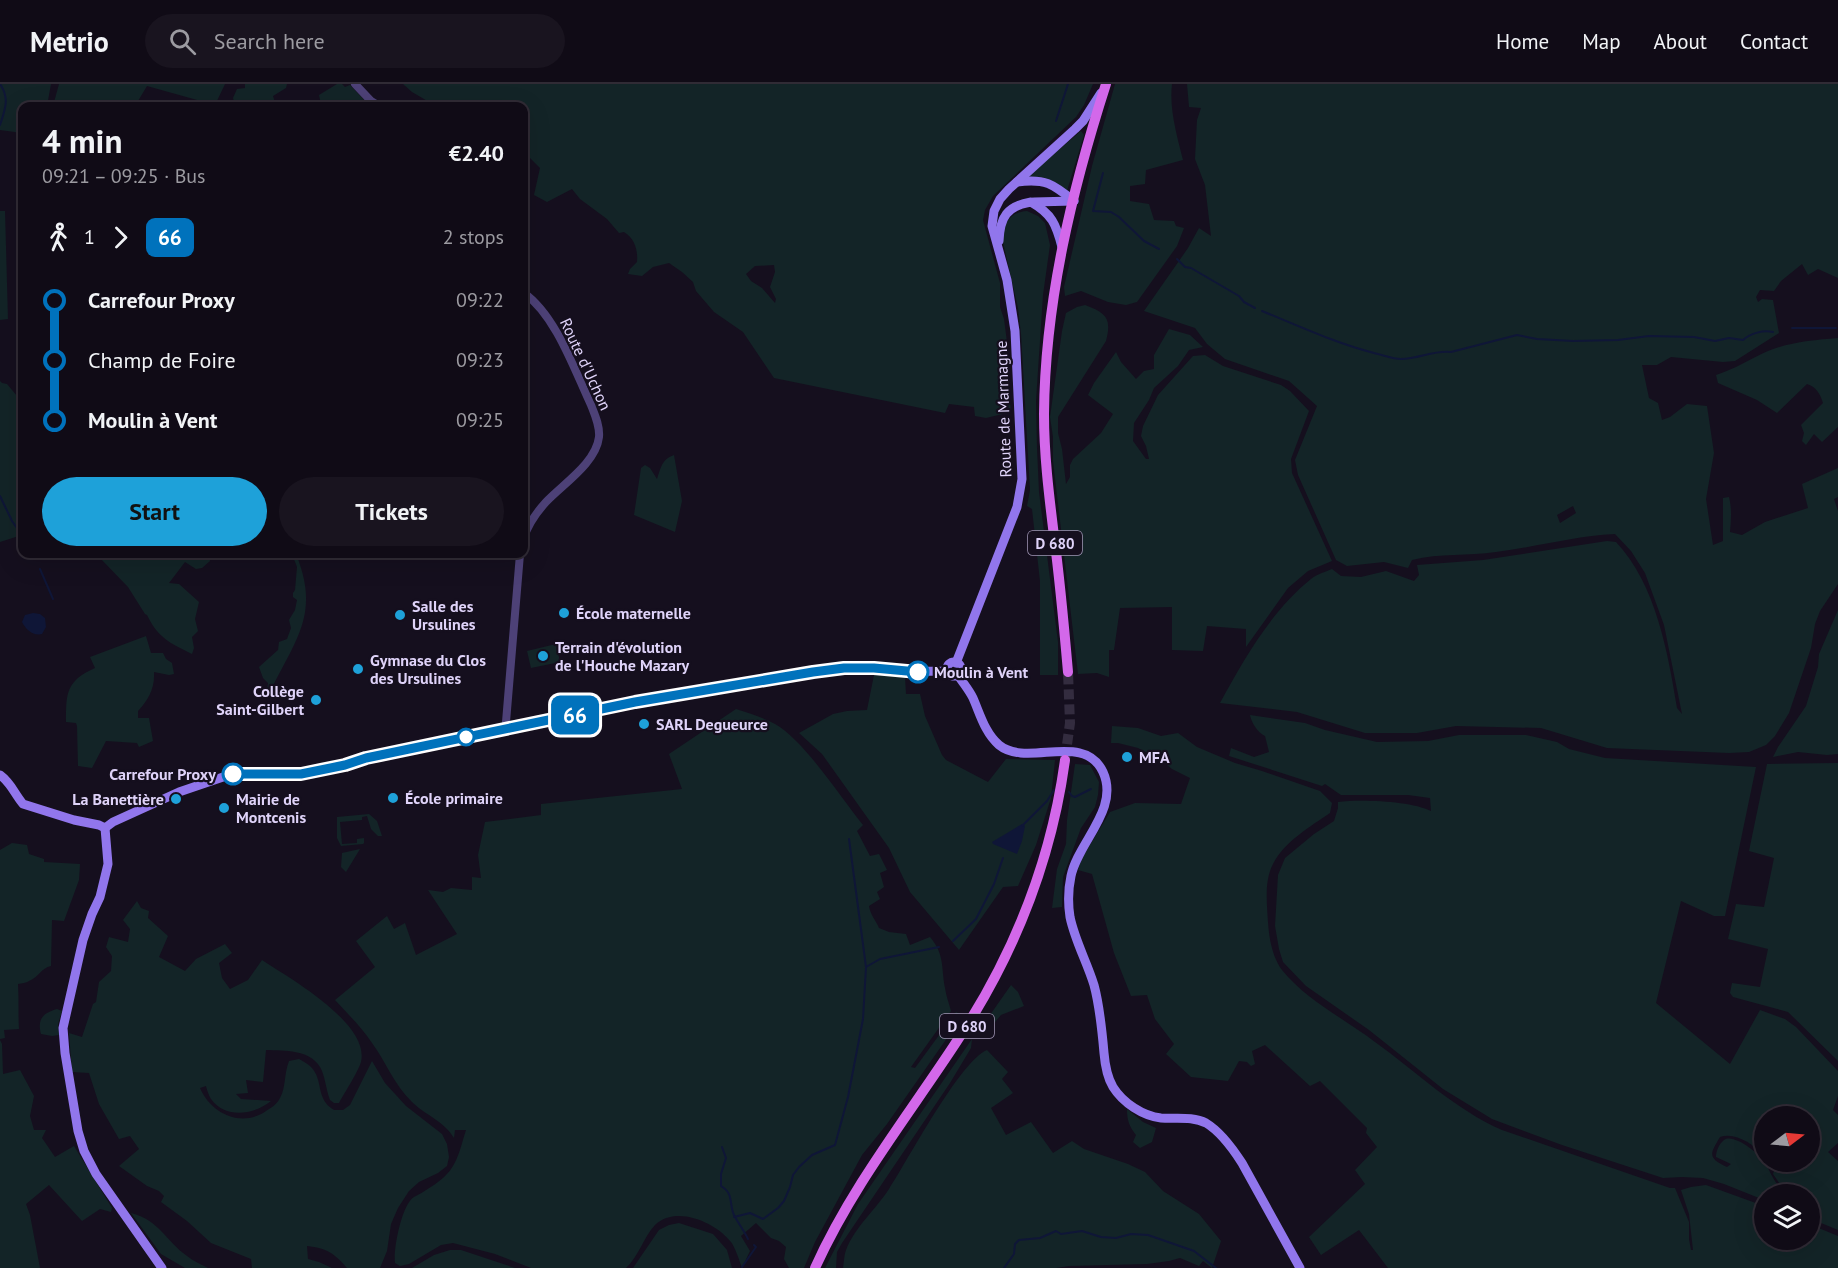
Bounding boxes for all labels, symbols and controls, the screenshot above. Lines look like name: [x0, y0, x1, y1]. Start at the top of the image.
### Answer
search box: [145, 14, 565, 68]
text: Metrio: [30, 23, 109, 60]
icon: search: [166, 25, 199, 58]
text: Search here: [214, 27, 325, 55]
text: Home: [1496, 28, 1549, 55]
text: Map: [1582, 28, 1621, 55]
text: About: [1654, 28, 1707, 55]
text: Contact: [1740, 28, 1808, 55]
text: 4 min: [42, 119, 123, 162]
text: €2.40: [449, 139, 504, 167]
text: 09:21 – 09:25 · Bus: [42, 163, 206, 189]
icon: walk: [42, 221, 75, 254]
icon: forward: [104, 221, 137, 254]
text: 1: [84, 224, 95, 250]
text: 66: [158, 224, 182, 251]
text: 2 stops: [443, 224, 504, 250]
text: Carrefour Proxy: [88, 286, 235, 314]
text: 09:22: [456, 287, 504, 313]
street label: Route d'Uchon: [556, 315, 616, 413]
street label: Route de Marmagne: [991, 340, 1015, 478]
text: Champ de Foire: [88, 346, 236, 374]
text: 09:23: [456, 347, 504, 373]
text: Moulin à Vent: [88, 406, 217, 434]
text: 09:25: [456, 407, 504, 433]
button: Start: [42, 477, 267, 546]
button: Tickets: [279, 477, 504, 546]
road number: D 680: [1028, 531, 1082, 555]
place label: Salle des Ursulines: [412, 596, 476, 634]
place label: École maternelle: [576, 603, 691, 623]
marker: École maternelle: [557, 606, 571, 620]
marker: Salle des Ursulines: [393, 608, 407, 622]
place label: Terrain d'évolution de l'Houche Mazary: [555, 637, 690, 675]
marker: Terrain d'évolution de l'Houche Mazary: [536, 649, 550, 663]
place label: Gymnase du Clos des Ursulines: [370, 650, 486, 688]
marker: Moulin à Vent: [907, 661, 929, 683]
marker: Gymnase du Clos des Ursulines: [351, 662, 365, 676]
place label: Moulin à Vent: [934, 662, 1029, 682]
place label: Collège Saint-Gilbert: [216, 681, 304, 719]
marker: Collège Saint-Gilbert: [309, 693, 323, 707]
line badge: 66: [548, 696, 602, 734]
text: 66: [563, 702, 587, 729]
place label: SARL Degueurce: [656, 714, 768, 734]
marker: SARL Degueurce: [637, 717, 651, 731]
unlabelled marker: [457, 728, 475, 746]
place label: MFA: [1139, 747, 1170, 767]
marker: MFA: [1120, 750, 1134, 764]
marker: Carrefour Proxy: [222, 763, 244, 785]
place label: Carrefour Proxy: [109, 764, 216, 784]
place label: École primaire: [405, 788, 503, 808]
place label: La Banettière: [72, 789, 164, 809]
place label: Mairie de Montcenis: [236, 789, 306, 827]
marker: École primaire: [386, 791, 400, 805]
marker: La Banettière: [169, 792, 183, 806]
marker: Mairie de Montcenis: [217, 801, 231, 815]
road number: D 680: [940, 1014, 994, 1038]
north arrow: [1754, 1106, 1820, 1172]
map controls: [1754, 1106, 1820, 1250]
button: layers: [1754, 1184, 1820, 1250]

